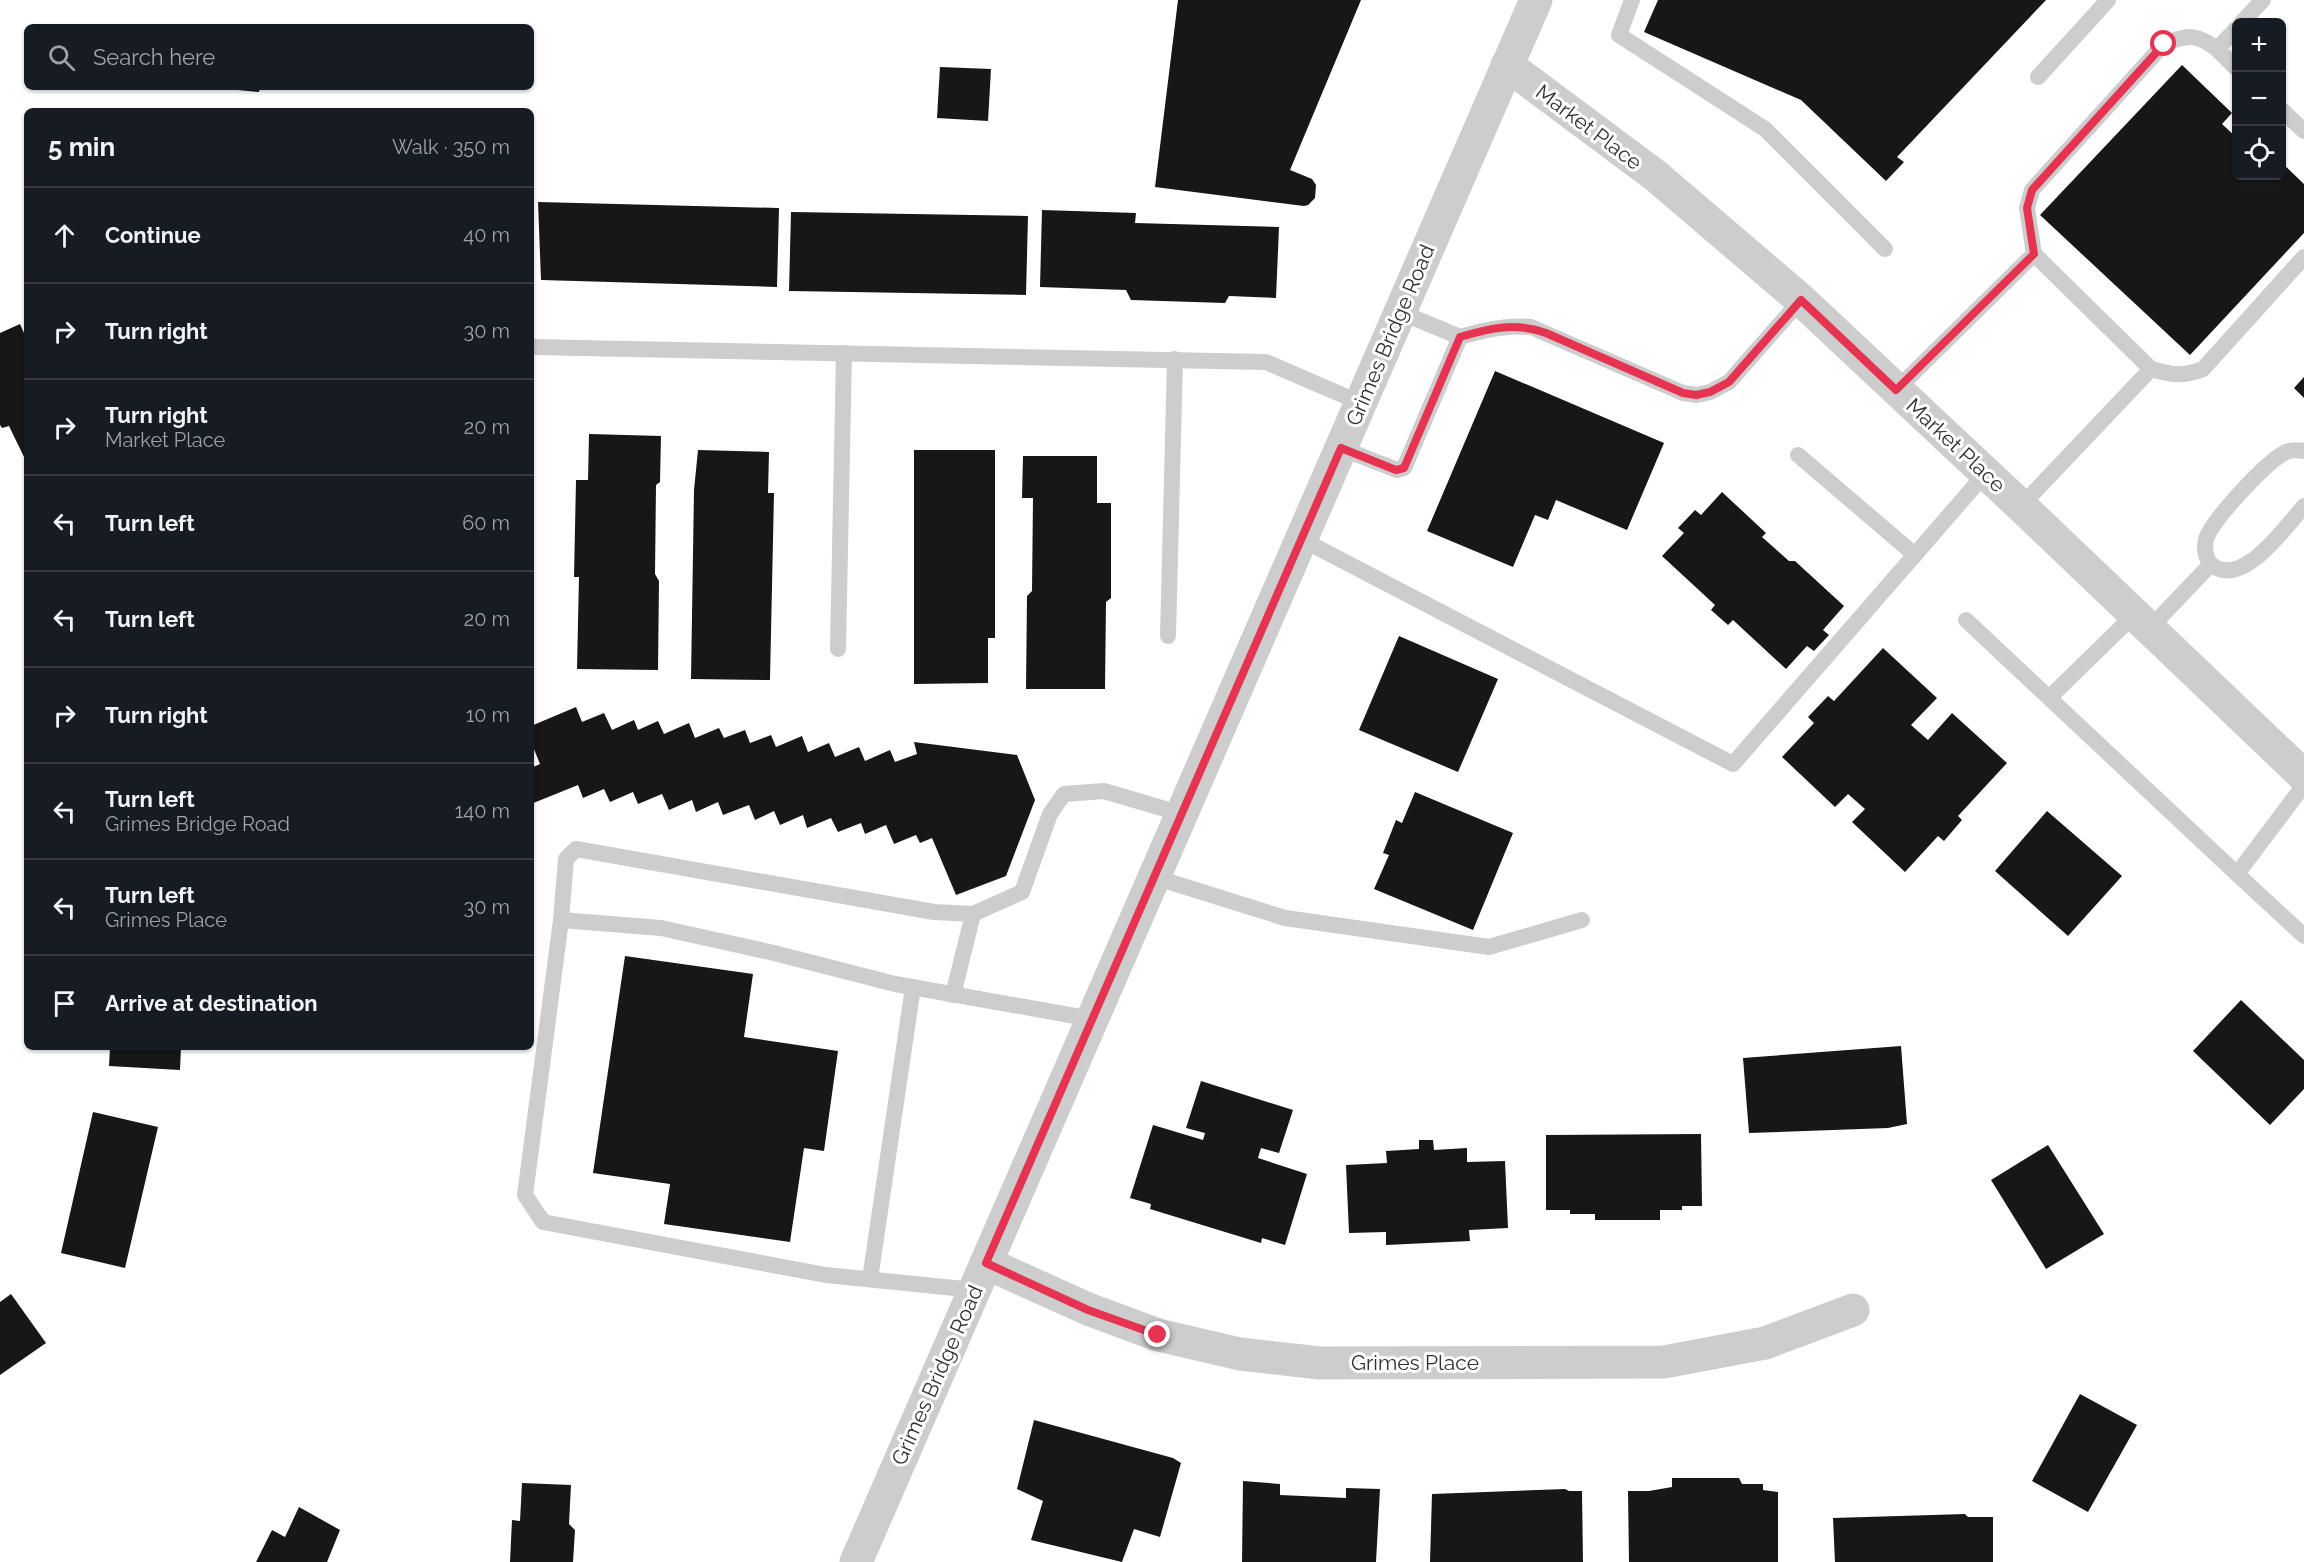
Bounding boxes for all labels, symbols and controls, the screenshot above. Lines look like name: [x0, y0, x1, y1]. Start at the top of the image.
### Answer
map controls: [2232, 18, 2286, 180]
button: +: [2232, 18, 2286, 72]
search box: [24, 24, 534, 90]
route start: [2150, 30, 2176, 56]
icon: search: [45, 41, 78, 74]
text: Search here: [93, 44, 215, 70]
button: −: [2232, 72, 2286, 126]
street label: Market Place: [1531, 79, 1647, 175]
button: locate: [2232, 126, 2286, 180]
text: 5 min: [48, 132, 115, 162]
text: Walk · 350 m: [392, 135, 510, 159]
icon: ahead: [48, 219, 81, 252]
text: Continue: [105, 222, 201, 248]
text: 40 m: [463, 223, 510, 247]
street label: Grimes Bridge Road: [1341, 241, 1439, 429]
icon: right: [48, 315, 81, 348]
text: Turn right: [105, 318, 208, 344]
text: 30 m: [464, 319, 510, 343]
street label: Market Place: [1901, 393, 2011, 497]
text: Turn right: [105, 402, 208, 428]
icon: right: [48, 411, 81, 444]
text: 20 m: [464, 415, 510, 439]
text: Market Place: [105, 428, 225, 452]
icon: left: [48, 507, 81, 540]
text: Turn left: [105, 510, 195, 536]
text: 60 m: [462, 511, 510, 535]
icon: left: [48, 603, 81, 636]
text: Turn left: [105, 606, 195, 632]
text: 20 m: [464, 607, 510, 631]
icon: right: [48, 699, 81, 732]
text: Turn right: [105, 702, 208, 728]
text: 10 m: [466, 703, 510, 727]
text: Turn left: [105, 786, 195, 812]
icon: left: [48, 795, 81, 828]
text: 140 m: [455, 799, 510, 823]
text: Grimes Bridge Road: [105, 812, 290, 836]
text: Turn left: [105, 882, 195, 908]
icon: left: [48, 891, 81, 924]
text: 30 m: [464, 895, 510, 919]
text: Grimes Place: [105, 908, 227, 932]
icon: arrive: [48, 987, 81, 1020]
text: Arrive at destination: [105, 990, 318, 1016]
street label: Grimes Bridge Road: [886, 1281, 988, 1469]
route end: [1144, 1321, 1170, 1347]
street label: Grimes Place: [1351, 1350, 1479, 1375]

